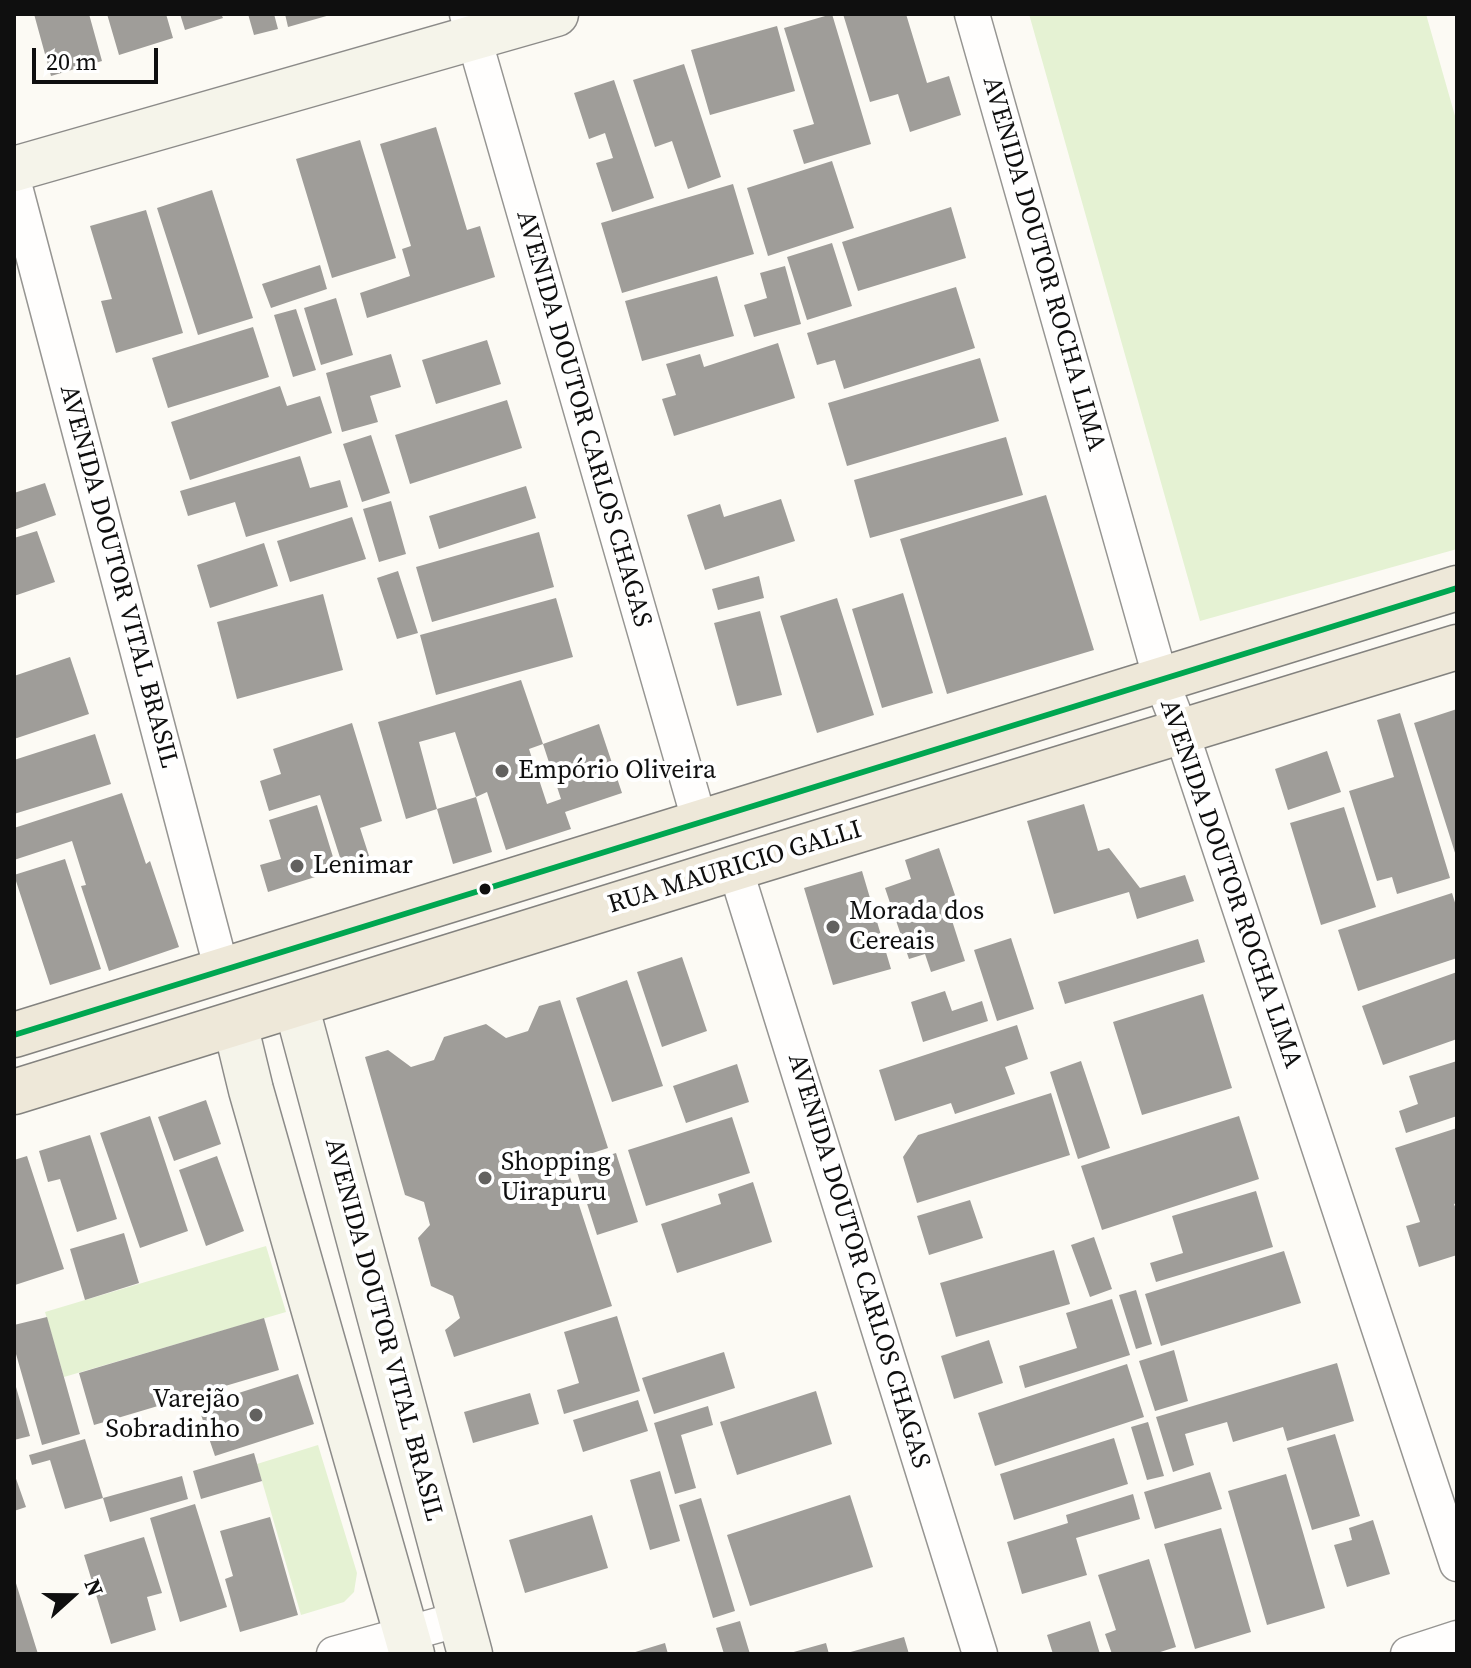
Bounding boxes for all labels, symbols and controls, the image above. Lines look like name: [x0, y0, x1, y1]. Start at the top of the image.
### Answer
scale bar: [36, 32, 162, 82]
text: 20 m: [46, 45, 97, 78]
street label: AVENIDA DOUTOR ROCHA LIMA: [975, 73, 1111, 455]
street label: AVENIDA DOUTOR CARLOS CHAGAS: [509, 207, 657, 631]
street label: AVENIDA DOUTOR VITAL BRASIL: [52, 382, 184, 772]
street label: AVENIDA DOUTOR ROCHA LIMA: [1152, 695, 1308, 1073]
place label: Empório Oliveira: [518, 755, 716, 787]
marker: Empório Oliveira: [493, 762, 511, 780]
street label: RUA MAURICIO GALLI: [604, 815, 866, 921]
place label: Lenimar: [313, 850, 413, 882]
marker: Lenimar: [288, 857, 306, 875]
unlabelled marker: [477, 881, 493, 897]
place label: Morada dos Cereais: [849, 896, 984, 958]
marker: Morada dos Cereais: [824, 918, 842, 936]
street label: AVENIDA DOUTOR CARLOS CHAGAS: [780, 1050, 936, 1472]
street label: AVENIDA DOUTOR VITAL BRASIL: [317, 1135, 449, 1525]
place label: Shopping Uirapuru: [501, 1147, 611, 1208]
marker: Shopping Uirapuru: [476, 1169, 494, 1187]
place label: Varejão Sobradinho: [106, 1384, 240, 1446]
marker: Varejão Sobradinho: [247, 1406, 265, 1424]
north arrow: [32, 1556, 112, 1636]
text: N: [78, 1575, 111, 1600]

